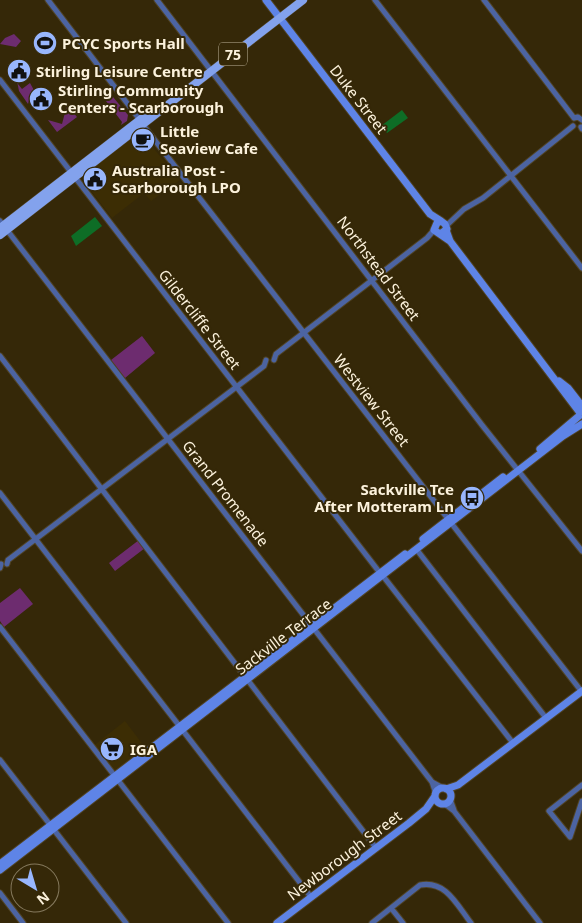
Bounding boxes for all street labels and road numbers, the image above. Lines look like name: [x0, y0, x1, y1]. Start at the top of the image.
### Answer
road number: 75: [219, 42, 247, 66]
street label: Duke Street: [326, 60, 393, 138]
street label: Northstead Street: [333, 212, 425, 325]
street label: Gildercliffe Street: [155, 265, 246, 374]
street label: Westview Street: [330, 350, 415, 451]
street label: Grand Promenade: [178, 436, 274, 550]
street label: Sackville Terrace: [231, 593, 335, 679]
street label: Newborough Street: [283, 805, 406, 905]

